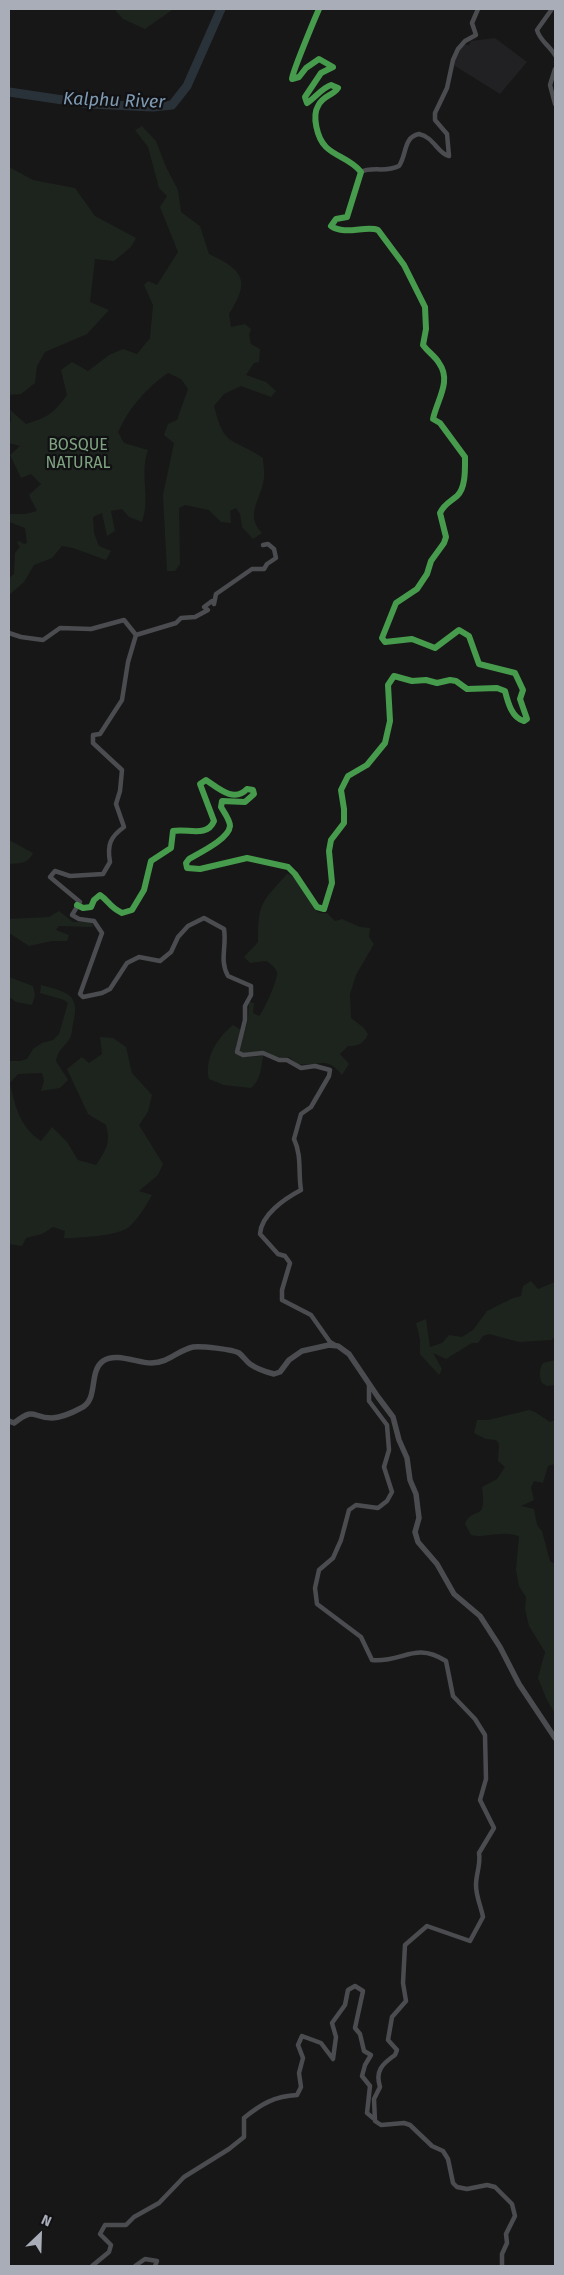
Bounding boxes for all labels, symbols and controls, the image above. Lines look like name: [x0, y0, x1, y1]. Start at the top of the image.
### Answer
water label: Kalphu River: [63, 88, 165, 114]
park label: BOSQUE NATURAL: [46, 436, 110, 474]
north arrow: [15, 2210, 65, 2260]
text: N: [39, 2211, 54, 2230]

